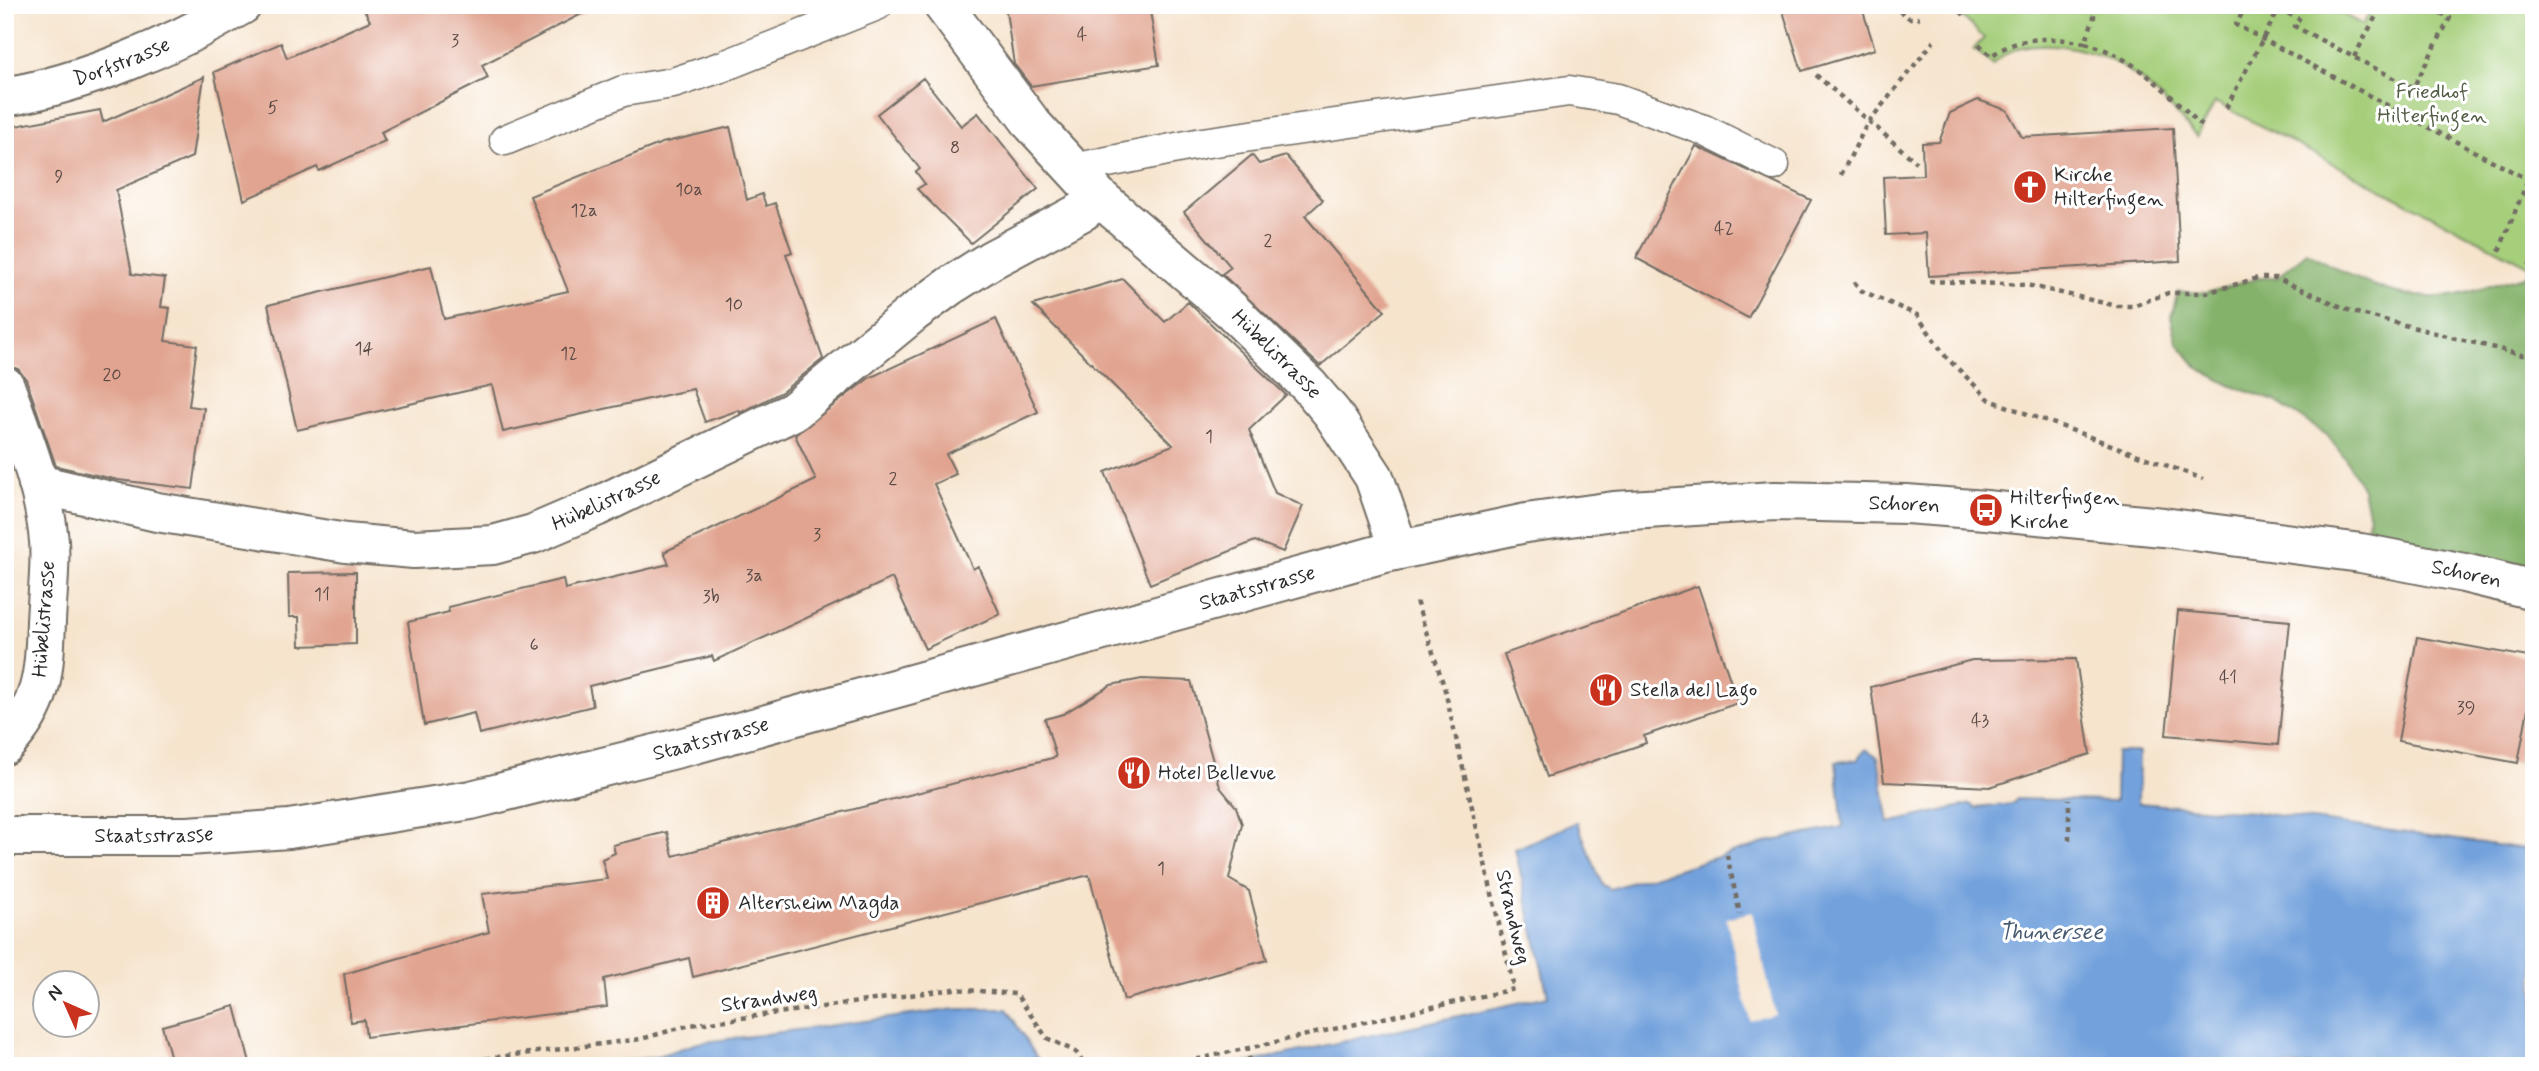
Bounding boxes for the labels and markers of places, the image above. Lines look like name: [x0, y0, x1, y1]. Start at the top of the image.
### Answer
place label: Kirche Hilterfingen: [2054, 161, 2164, 215]
church icon: Kirche Hilterfingen: [2011, 168, 2049, 206]
place label: Hilterfingen Kirche: [2010, 484, 2120, 536]
bus stop icon: Hilterfingen Kirche: [1967, 491, 2005, 529]
restaurant icon: Stella del Lago: [1587, 671, 1625, 709]
place label: Stella del Lago: [1630, 676, 1757, 706]
restaurant icon: Hotel Bellevue: [1115, 754, 1153, 792]
place label: Hotel Bellevue: [1158, 759, 1276, 787]
building icon: Altersheim Magda: [694, 884, 732, 922]
place label: Altersheim Magda: [738, 889, 900, 918]

